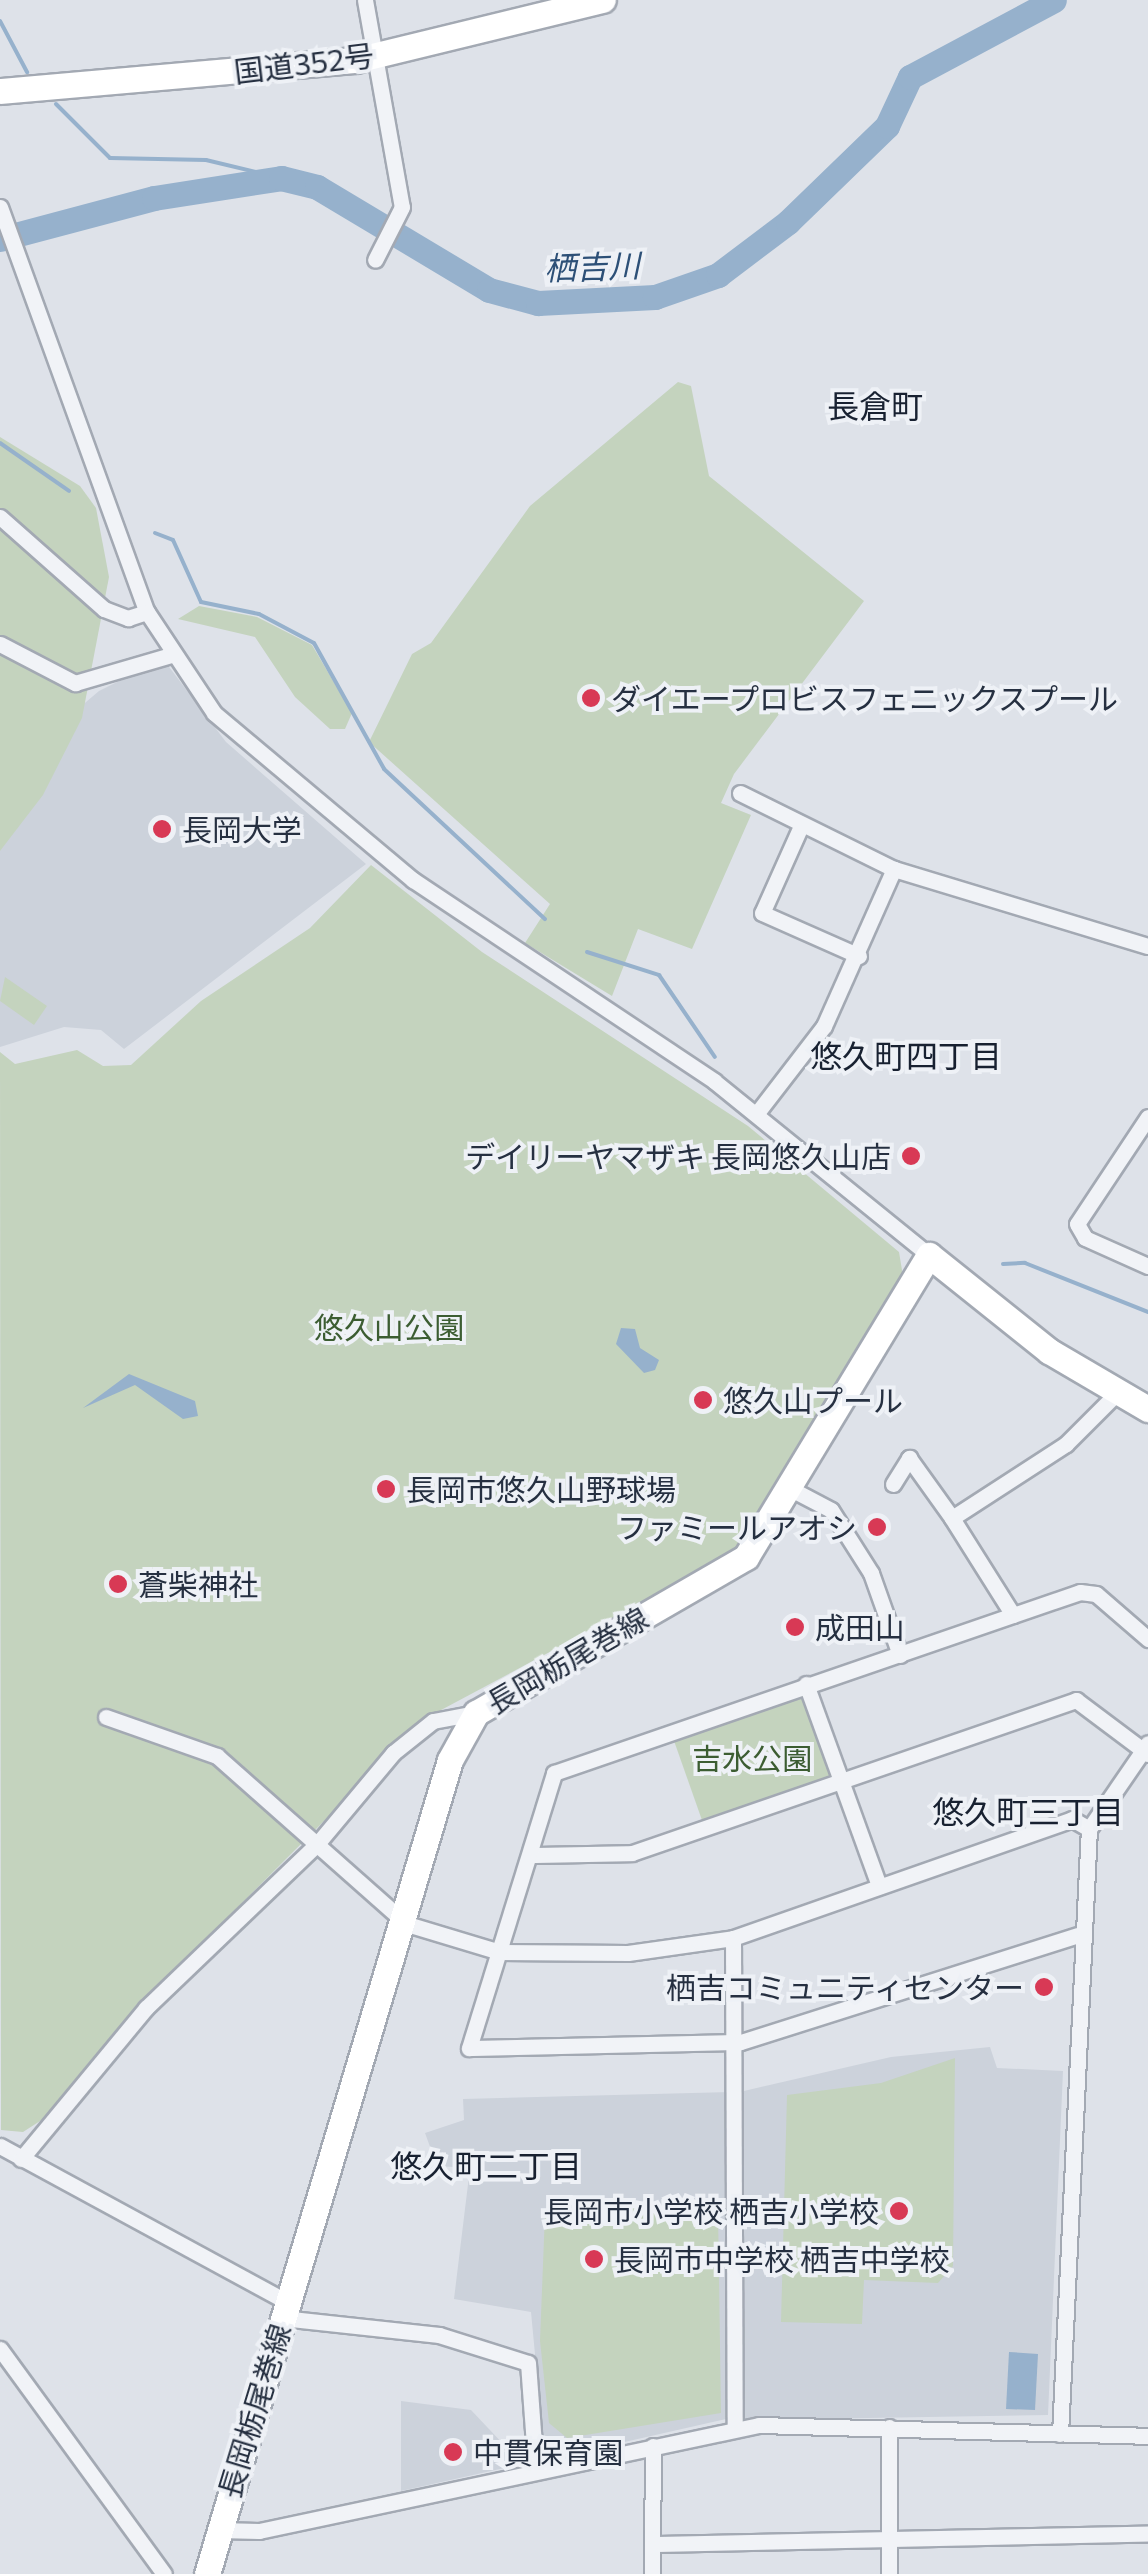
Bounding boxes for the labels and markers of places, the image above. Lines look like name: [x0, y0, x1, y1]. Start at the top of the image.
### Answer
place label: ダイエープロビスフェニックスプール: [611, 680, 1121, 716]
marker: ダイエープロビスフェニックスプール: [580, 687, 602, 709]
place label: 長岡大学: [182, 811, 302, 847]
marker: 長岡大学: [151, 818, 173, 840]
place label: デイリーヤマザキ 長岡悠久山店: [465, 1138, 891, 1174]
marker: デイリーヤマザキ 長岡悠久山店: [900, 1145, 922, 1167]
place label: 悠久山プール: [723, 1382, 903, 1418]
marker: 悠久山プール: [692, 1389, 714, 1411]
place label: 長岡市悠久山野球場: [406, 1471, 676, 1507]
marker: 長岡市悠久山野球場: [375, 1478, 397, 1500]
place label: ファミールアオシ: [617, 1509, 857, 1545]
marker: ファミールアオシ: [866, 1516, 888, 1538]
place label: 蒼柴神社: [138, 1566, 258, 1602]
marker: 蒼柴神社: [107, 1573, 129, 1595]
place label: 成田山: [815, 1609, 905, 1645]
marker: 成田山: [784, 1616, 806, 1638]
place label: 栖吉コミュニティセンター: [664, 1969, 1024, 2005]
marker: 栖吉コミュニティセンター: [1033, 1976, 1055, 1998]
place label: 長岡市小学校 栖吉小学校: [543, 2193, 879, 2229]
marker: 長岡市小学校 栖吉小学校: [888, 2200, 910, 2222]
place label: 長岡市中学校 栖吉中学校: [614, 2241, 950, 2277]
marker: 長岡市中学校 栖吉中学校: [583, 2248, 605, 2270]
place label: 中貫保育園: [473, 2434, 623, 2470]
marker: 中貫保育園: [442, 2441, 464, 2463]

